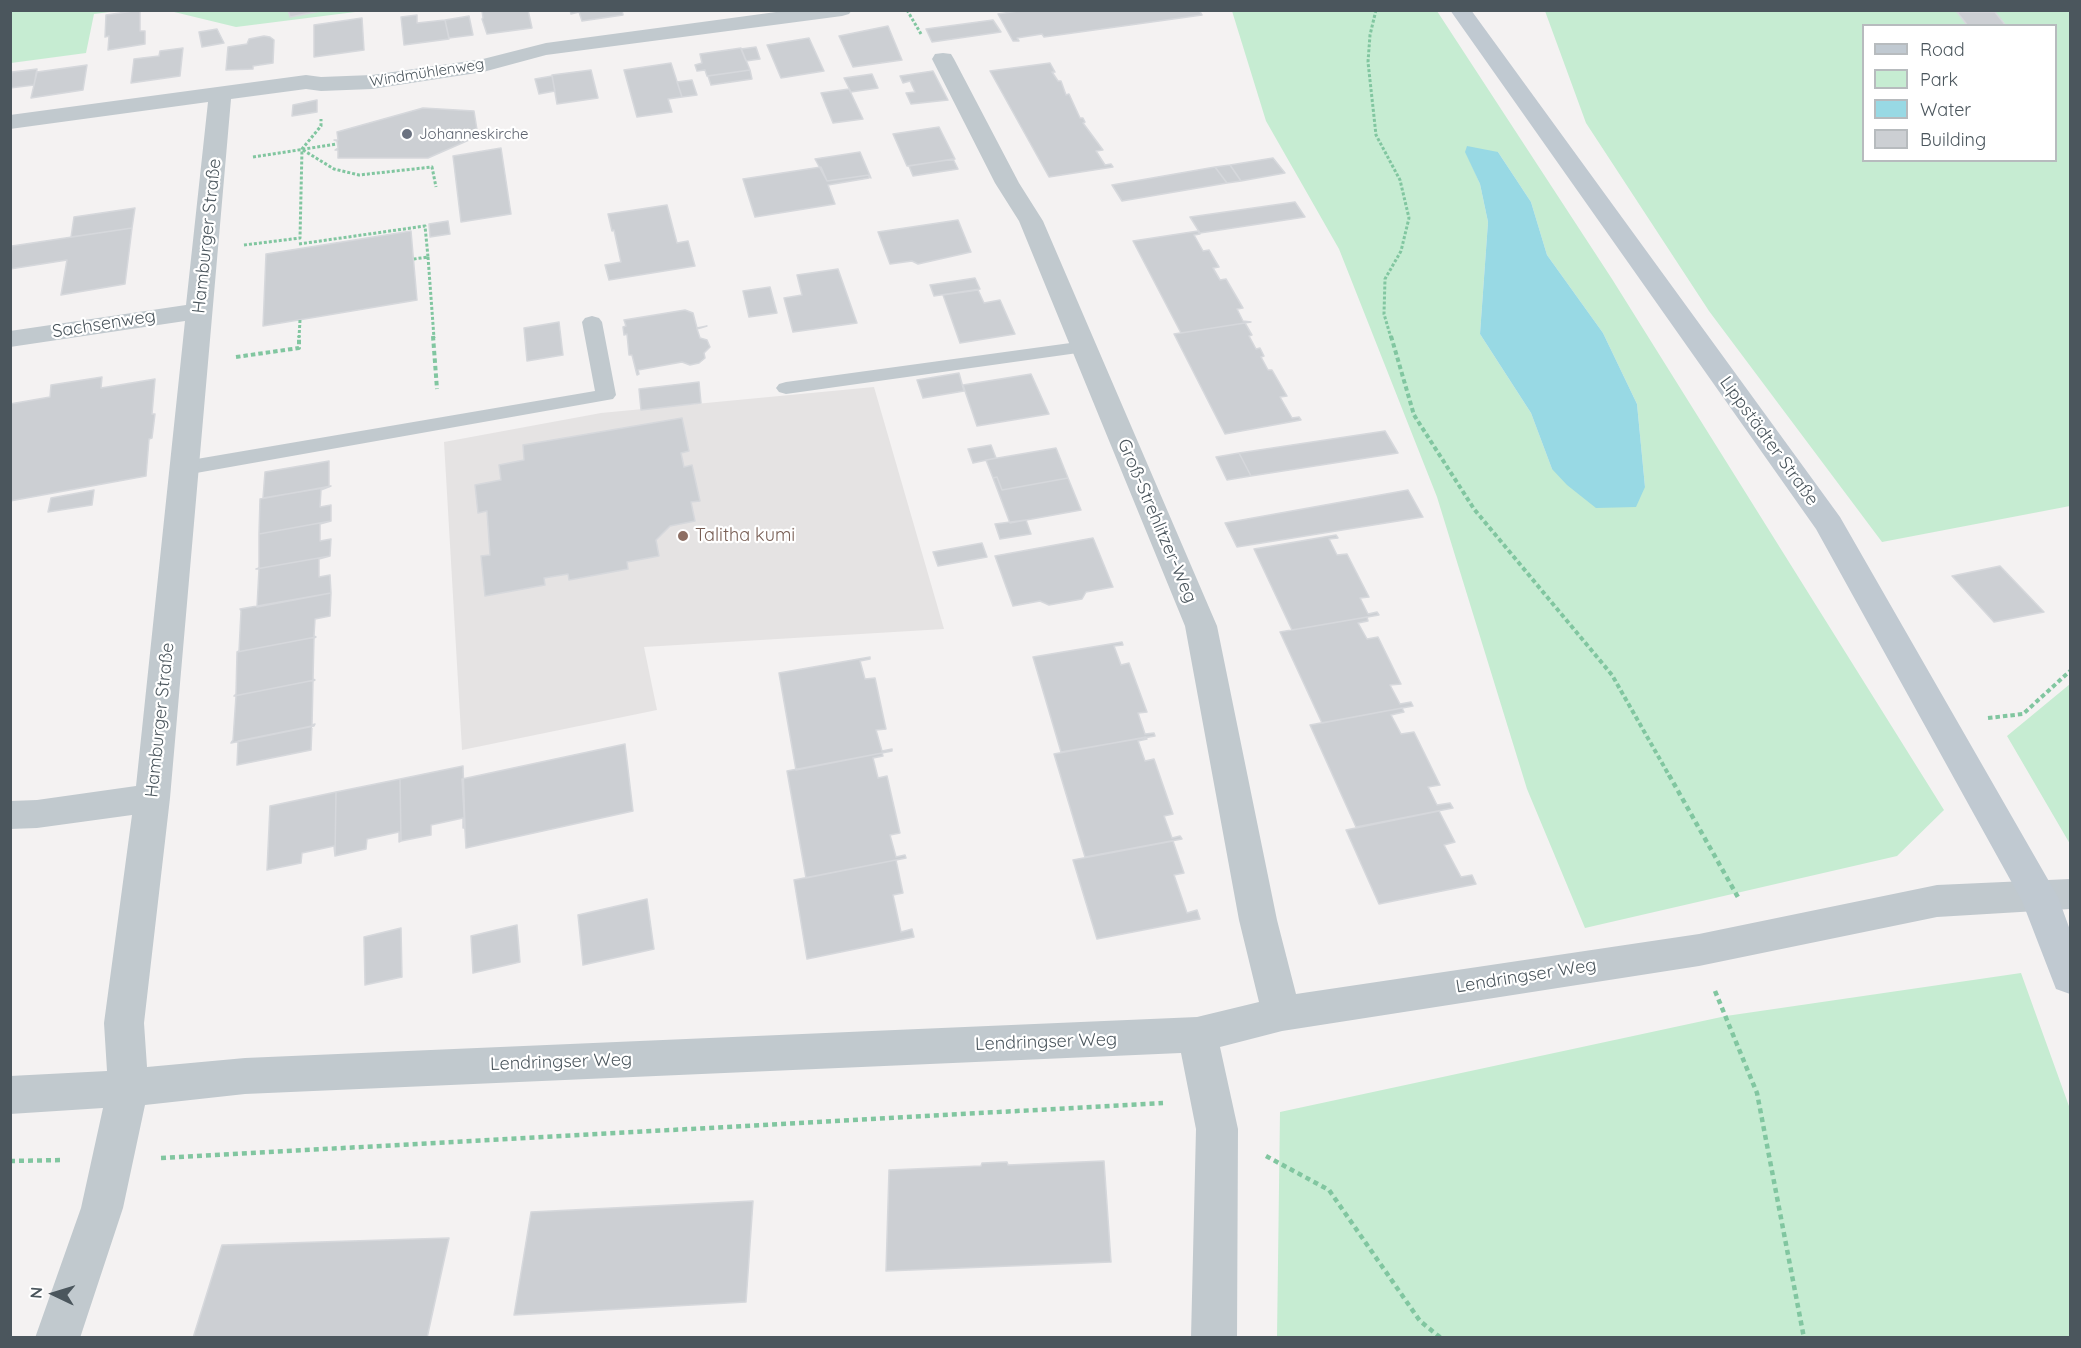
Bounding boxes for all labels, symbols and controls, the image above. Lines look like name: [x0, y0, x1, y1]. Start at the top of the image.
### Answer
legend: [1862, 24, 2057, 162]
text: Road: [1920, 38, 1965, 61]
street label: Windmühlenweg: [368, 55, 486, 91]
text: Park: [1920, 68, 1958, 91]
text: Water: [1920, 98, 1971, 121]
place label: Johanneskirche: [419, 125, 529, 143]
marker: Johanneskirche: [400, 127, 414, 141]
text: Building: [1920, 128, 1986, 151]
street label: Hamburger Straße: [188, 157, 226, 315]
street label: Sachsenweg: [51, 305, 157, 343]
street label: Lippstädter Straße: [1715, 372, 1823, 510]
street label: Groß-Strehlitzer-Weg: [1113, 436, 1201, 606]
place label: Talitha kumi: [695, 525, 795, 547]
marker: Talitha kumi: [676, 529, 690, 543]
street label: Hamburger Straße: [141, 641, 179, 799]
street label: Lendringser Weg: [1454, 954, 1598, 998]
street label: Lendringser Weg: [975, 1029, 1117, 1055]
street label: Lendringser Weg: [490, 1049, 632, 1075]
north arrow: [24, 1264, 84, 1324]
text: N: [26, 1286, 46, 1299]

